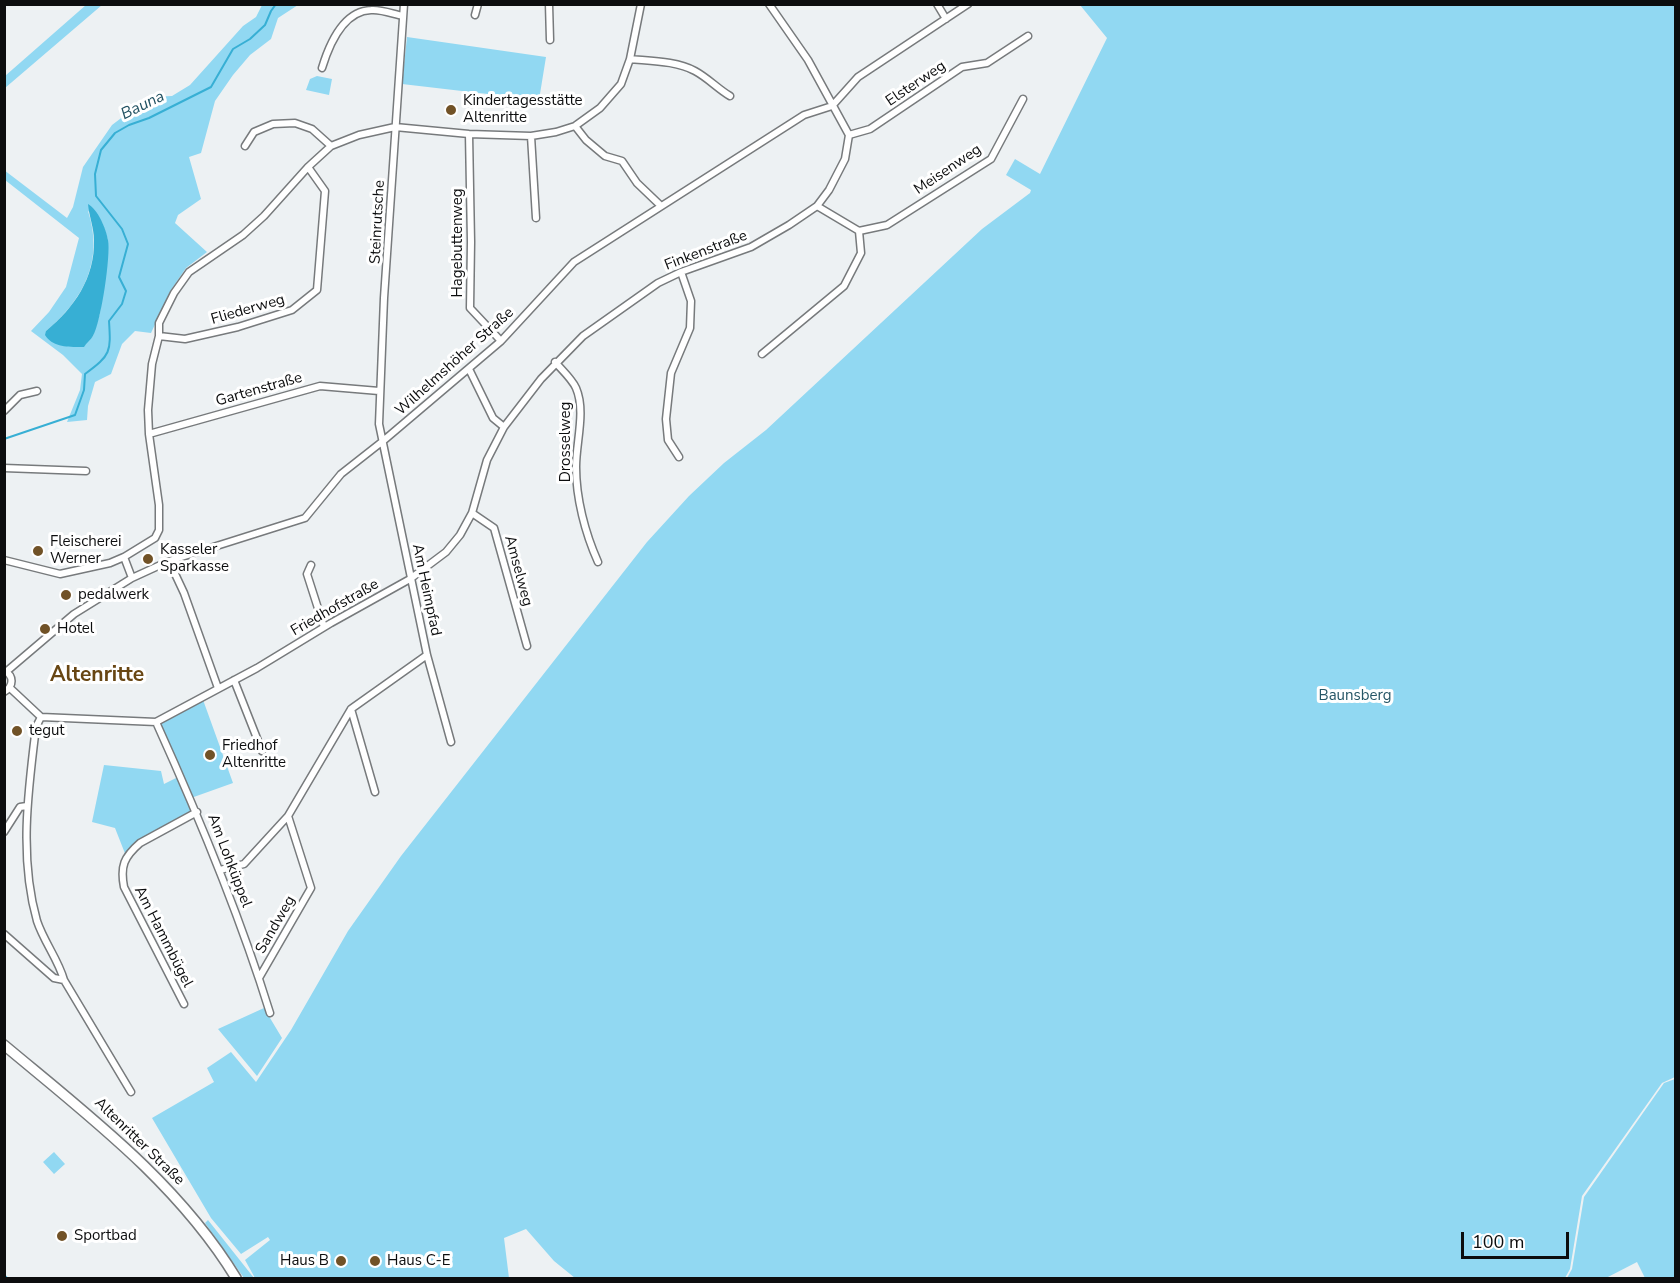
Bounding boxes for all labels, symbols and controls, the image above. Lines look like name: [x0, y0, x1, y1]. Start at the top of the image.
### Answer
street label: Elsterweg: [883, 57, 949, 111]
water label: Bauna: [118, 87, 168, 125]
place label: Kindertagesstätte Altenritte: [463, 92, 583, 127]
marker: Kindertagesstätte Altenritte: [444, 103, 458, 117]
street label: Meisenweg: [911, 141, 985, 199]
street label: Steinrutsche: [367, 180, 389, 264]
street label: Hagebuttenweg: [449, 188, 467, 298]
street label: Finkenstraße: [662, 227, 750, 275]
street label: Fliederweg: [209, 291, 287, 329]
street label: Wilhelmshöher Straße: [392, 304, 518, 420]
street label: Gartenstraße: [214, 369, 304, 411]
street label: Drosselweg: [557, 402, 575, 482]
place label: Fleischerei Werner: [50, 533, 121, 568]
street label: Amselweg: [500, 534, 536, 608]
place label: Kasseler Sparkasse: [160, 541, 229, 576]
street label: Am Heimpfad: [407, 542, 445, 638]
marker: Fleischerei Werner: [31, 544, 45, 558]
marker: Kasseler Sparkasse: [141, 552, 155, 566]
street label: Friedhofstraße: [288, 576, 382, 640]
place label: pedalwerk: [78, 586, 149, 604]
marker: pedalwerk: [59, 588, 73, 602]
place label: Hotel: [57, 620, 94, 638]
marker: Hotel: [38, 622, 52, 636]
district label: Altenritte: [50, 663, 144, 689]
park label: Baunsberg: [1318, 687, 1392, 705]
place label: tegut: [29, 722, 65, 740]
marker: tegut: [10, 724, 24, 738]
place label: Friedhof Altenritte: [222, 737, 286, 772]
marker: Friedhof Altenritte: [203, 748, 217, 762]
street label: Am Lohküppel: [203, 812, 255, 910]
street label: Am Hammbügel: [130, 883, 196, 991]
street label: Sandweg: [252, 893, 300, 957]
street label: Altenritter Straße: [90, 1095, 188, 1189]
scale bar: [1464, 1220, 1572, 1258]
place label: Sportbad: [74, 1227, 137, 1245]
marker: Sportbad: [55, 1229, 69, 1243]
text: 100 m: [1472, 1230, 1524, 1254]
place label: Haus B: [280, 1252, 329, 1270]
place label: Haus C-E: [387, 1252, 451, 1270]
marker: Haus B: [334, 1254, 348, 1268]
marker: Haus C-E: [368, 1254, 382, 1268]

